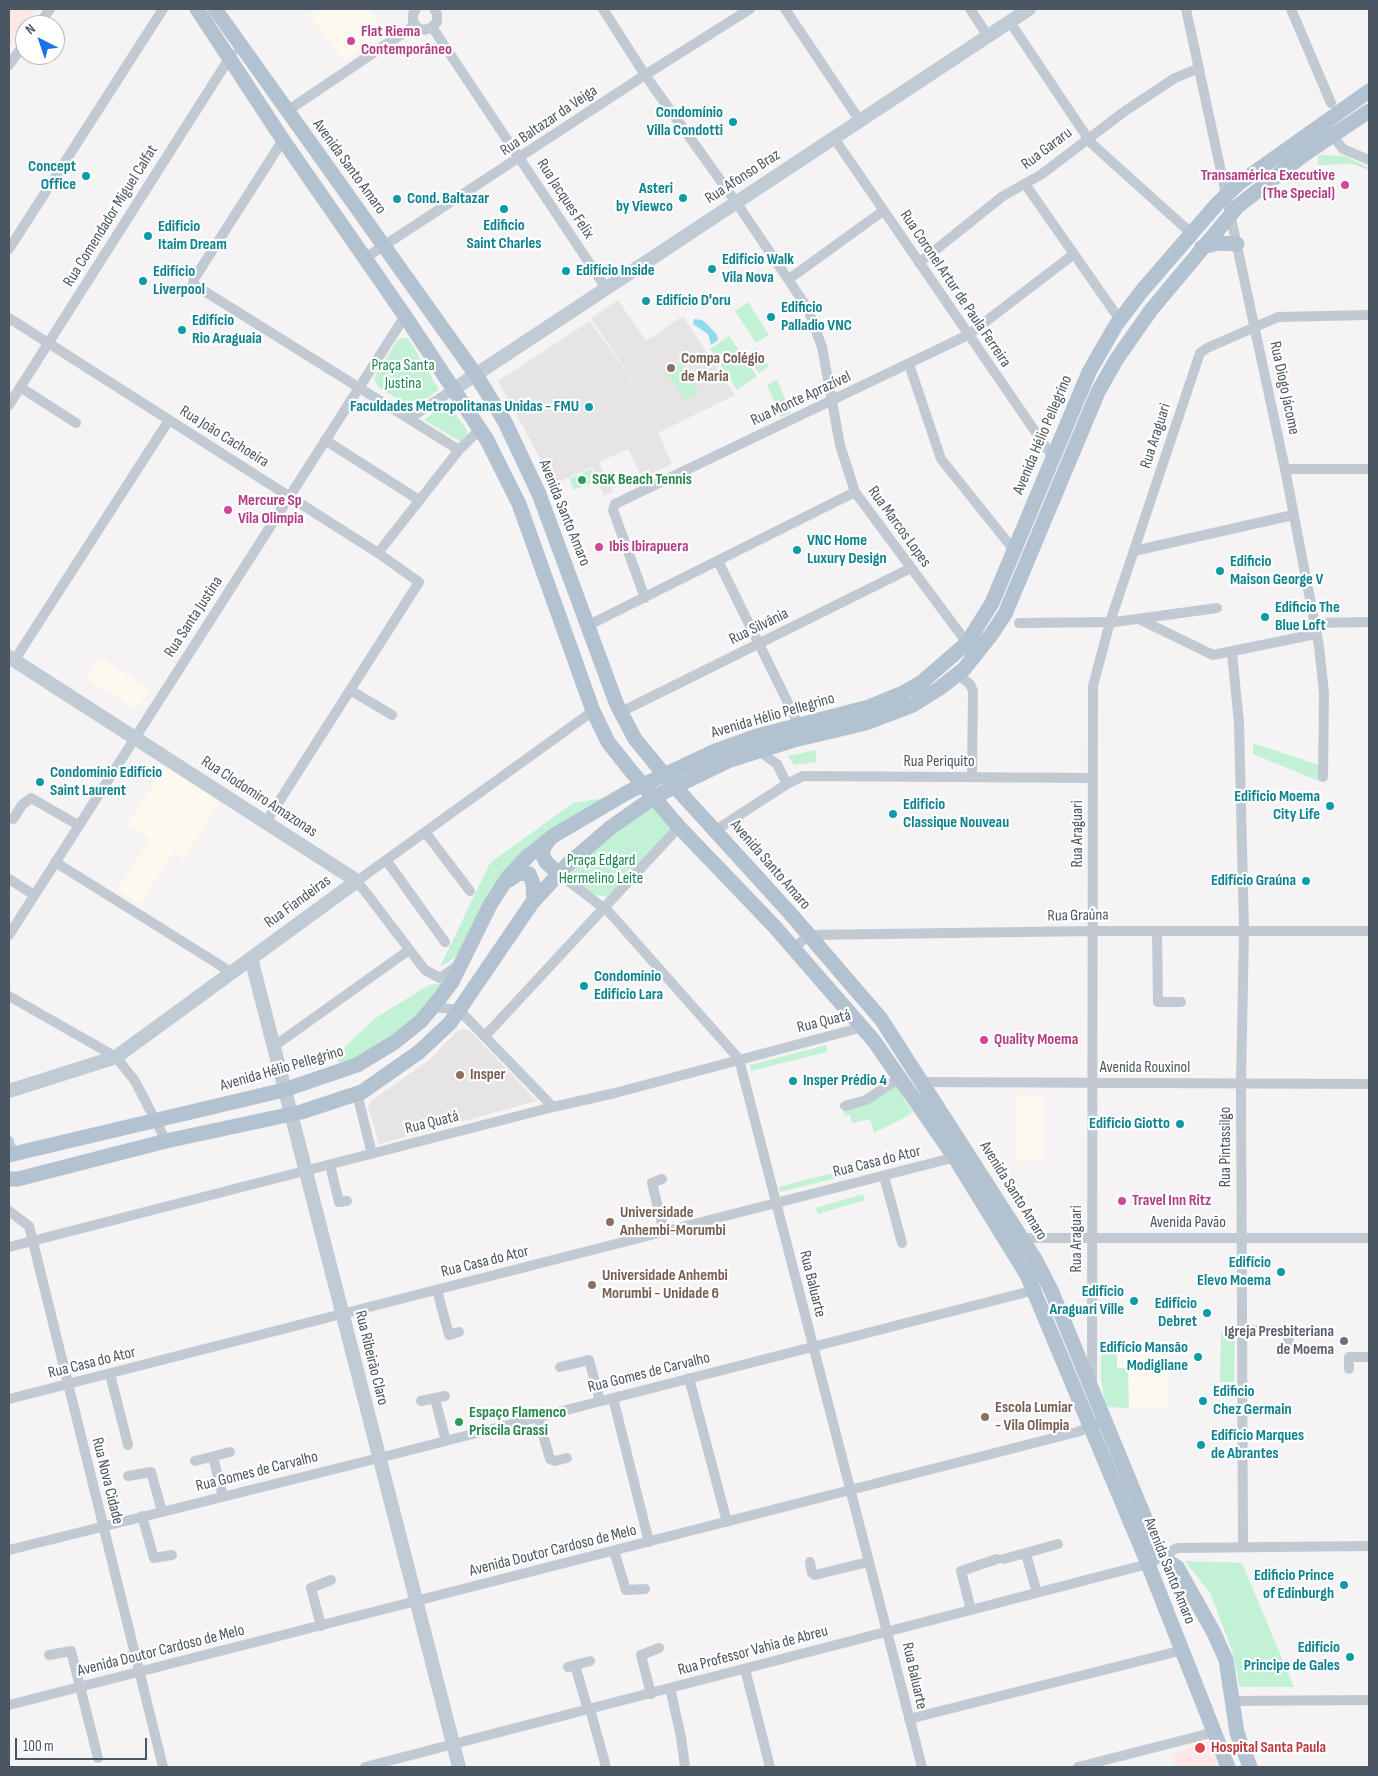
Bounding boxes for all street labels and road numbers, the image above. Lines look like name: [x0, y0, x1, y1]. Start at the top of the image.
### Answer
street label: Rua Baltazar da Veiga: [497, 81, 601, 161]
street label: Avenida Santo Amaro: [308, 116, 390, 218]
street label: Rua Gararu: [1018, 124, 1076, 174]
street label: Rua Comendador Miguel Calfat: [60, 142, 162, 290]
street label: Rua Afonso Braz: [702, 146, 784, 208]
street label: Rua Jacques Felix: [532, 156, 598, 242]
street label: Rua Coronel Artur de Paula Ferreira: [895, 207, 1015, 371]
street label: Rua Diogo Jácome: [1265, 340, 1303, 436]
street label: Rua Monte Aprazível: [748, 367, 854, 431]
street label: Avenida Hélio Pellegrino: [1009, 373, 1077, 497]
street label: Rua Araguari: [1136, 401, 1176, 471]
street label: Rua João Cachoeira: [176, 402, 272, 472]
street label: Avenida Santo Amaro: [534, 457, 594, 569]
street label: Rua Marcos Lopes: [863, 483, 935, 571]
street label: Rua Santa Justina: [161, 573, 227, 661]
street label: Rua Silvânia: [726, 604, 792, 650]
street label: Avenida Hélio Pellegrino: [709, 689, 837, 743]
street label: Rua Clodomiro Amazonas: [197, 752, 321, 842]
street label: Rua Periquito: [903, 752, 975, 772]
street label: Rua Araguari: [1068, 800, 1088, 868]
street label: Avenida Santo Amaro: [726, 816, 814, 914]
street label: Rua Fiandeiras: [261, 871, 335, 933]
street label: Rua Graúna: [1047, 906, 1109, 926]
street label: Rua Quatá: [795, 1006, 853, 1038]
street label: Avenida Hélio Pellegrino: [218, 1042, 346, 1096]
street label: Avenida Rouxinol: [1100, 1058, 1190, 1078]
street label: Rua Quatá: [403, 1107, 461, 1139]
street label: Rua Pintassilgo: [1216, 1107, 1236, 1187]
street label: Avenida Santo Amaro: [975, 1138, 1051, 1244]
street label: Rua Casa do Ator: [831, 1142, 923, 1182]
street label: Rua Araguari: [1067, 1205, 1087, 1273]
street label: Avenida Pavão: [1150, 1213, 1226, 1233]
street label: Rua Casa do Ator: [439, 1242, 531, 1282]
street label: Rua Baluarte: [794, 1249, 830, 1319]
street label: Rua Ribeirão Claro: [350, 1309, 392, 1407]
street label: Rua Casa do Ator: [46, 1343, 138, 1383]
street label: Rua Gomes de Carvalho: [586, 1349, 712, 1397]
street label: Rua Nova Cidade: [87, 1436, 127, 1526]
street label: Rua Gomes de Carvalho: [194, 1448, 320, 1496]
street label: Avenida Santo Amaro: [1139, 1515, 1199, 1627]
street label: Avenida Doutor Cardoso de Melo: [467, 1521, 639, 1581]
street label: Avenida Doutor Cardoso de Melo: [75, 1621, 247, 1681]
street label: Rua Professor Vahia de Abreu: [676, 1622, 830, 1680]
street label: Rua Baluarte: [897, 1641, 931, 1711]

